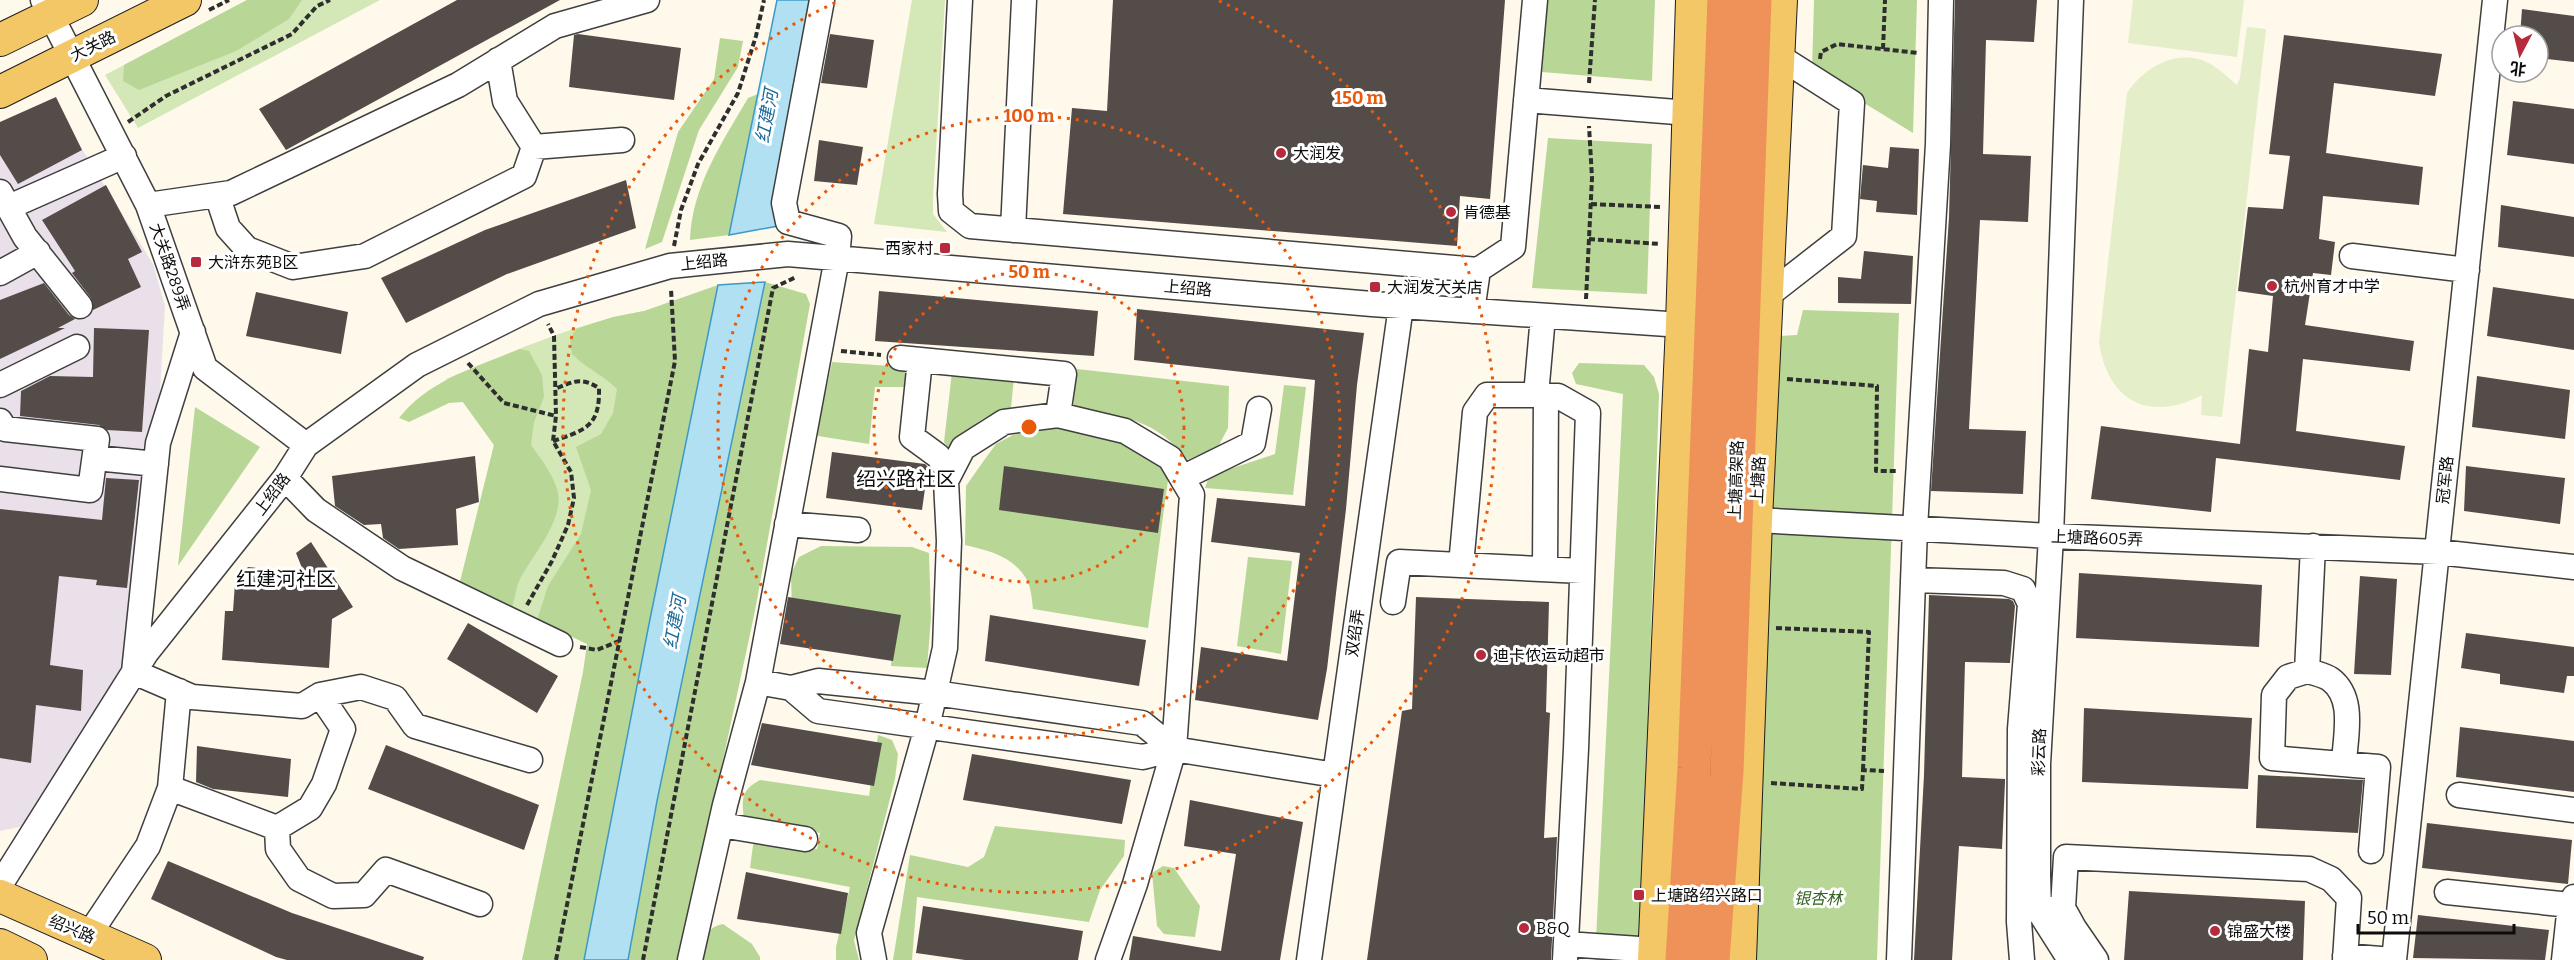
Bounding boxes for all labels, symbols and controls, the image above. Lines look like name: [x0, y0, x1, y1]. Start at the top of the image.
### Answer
north arrow: [2490, 24, 2550, 84]
street label: 大关路: [67, 27, 119, 65]
text: 北: [2509, 58, 2527, 79]
water label: 红建河: [751, 85, 783, 144]
text: 150 m: [1334, 87, 1384, 109]
text: 100 m: [1003, 105, 1055, 127]
place label: 大润发: [1293, 144, 1341, 163]
marker: 大润发: [1274, 146, 1288, 160]
place label: 肯德基: [1463, 203, 1511, 222]
marker: 肯德基: [1444, 205, 1458, 219]
street label: 大关路289弄: [146, 221, 194, 313]
place label: 西家村: [885, 239, 933, 258]
marker: 西家村: [938, 241, 952, 255]
street label: 上绍路: [679, 250, 729, 274]
place label: 大浒东苑B区: [208, 253, 298, 272]
marker: 大浒东苑B区: [189, 255, 203, 269]
text: 50 m: [1008, 261, 1050, 283]
street label: 上绍路: [1163, 276, 1213, 300]
place label: 杭州育才中学: [2284, 277, 2380, 296]
place label: 大润发大关店: [1387, 278, 1483, 297]
marker: 杭州育才中学: [2265, 279, 2279, 293]
marker: 大润发大关店: [1368, 280, 1382, 294]
centre of rings: [1019, 417, 1039, 437]
street label: 上塘高架路: [1725, 440, 1747, 520]
street label: 冠军路: [2433, 455, 2457, 505]
street label: 上塘路: [1747, 456, 1769, 504]
district label: 绍兴路社区: [856, 467, 956, 491]
street label: 上绍路: [250, 469, 294, 519]
street label: 上塘路605弄: [2051, 527, 2143, 549]
district label: 红建河社区: [236, 567, 336, 591]
water label: 红建河: [659, 591, 691, 650]
street label: 双绍弄: [1342, 608, 1368, 658]
place label: 迪卡侬运动超市: [1493, 646, 1605, 665]
marker: 迪卡侬运动超市: [1474, 648, 1488, 662]
street label: 彩云路: [2029, 728, 2049, 776]
place label: 上塘路绍兴路口: [1651, 886, 1763, 905]
marker: 上塘路绍兴路口: [1632, 888, 1646, 902]
park label: 银杏林: [1794, 889, 1844, 908]
scale bar: [2358, 897, 2514, 935]
text: 50 m: [2367, 907, 2409, 929]
street label: 绍兴路: [46, 911, 98, 947]
place label: B&Q: [1536, 919, 1570, 938]
marker: B&Q: [1517, 921, 1531, 935]
place label: 锦盛大楼: [2227, 922, 2291, 941]
marker: 锦盛大楼: [2208, 924, 2222, 938]

